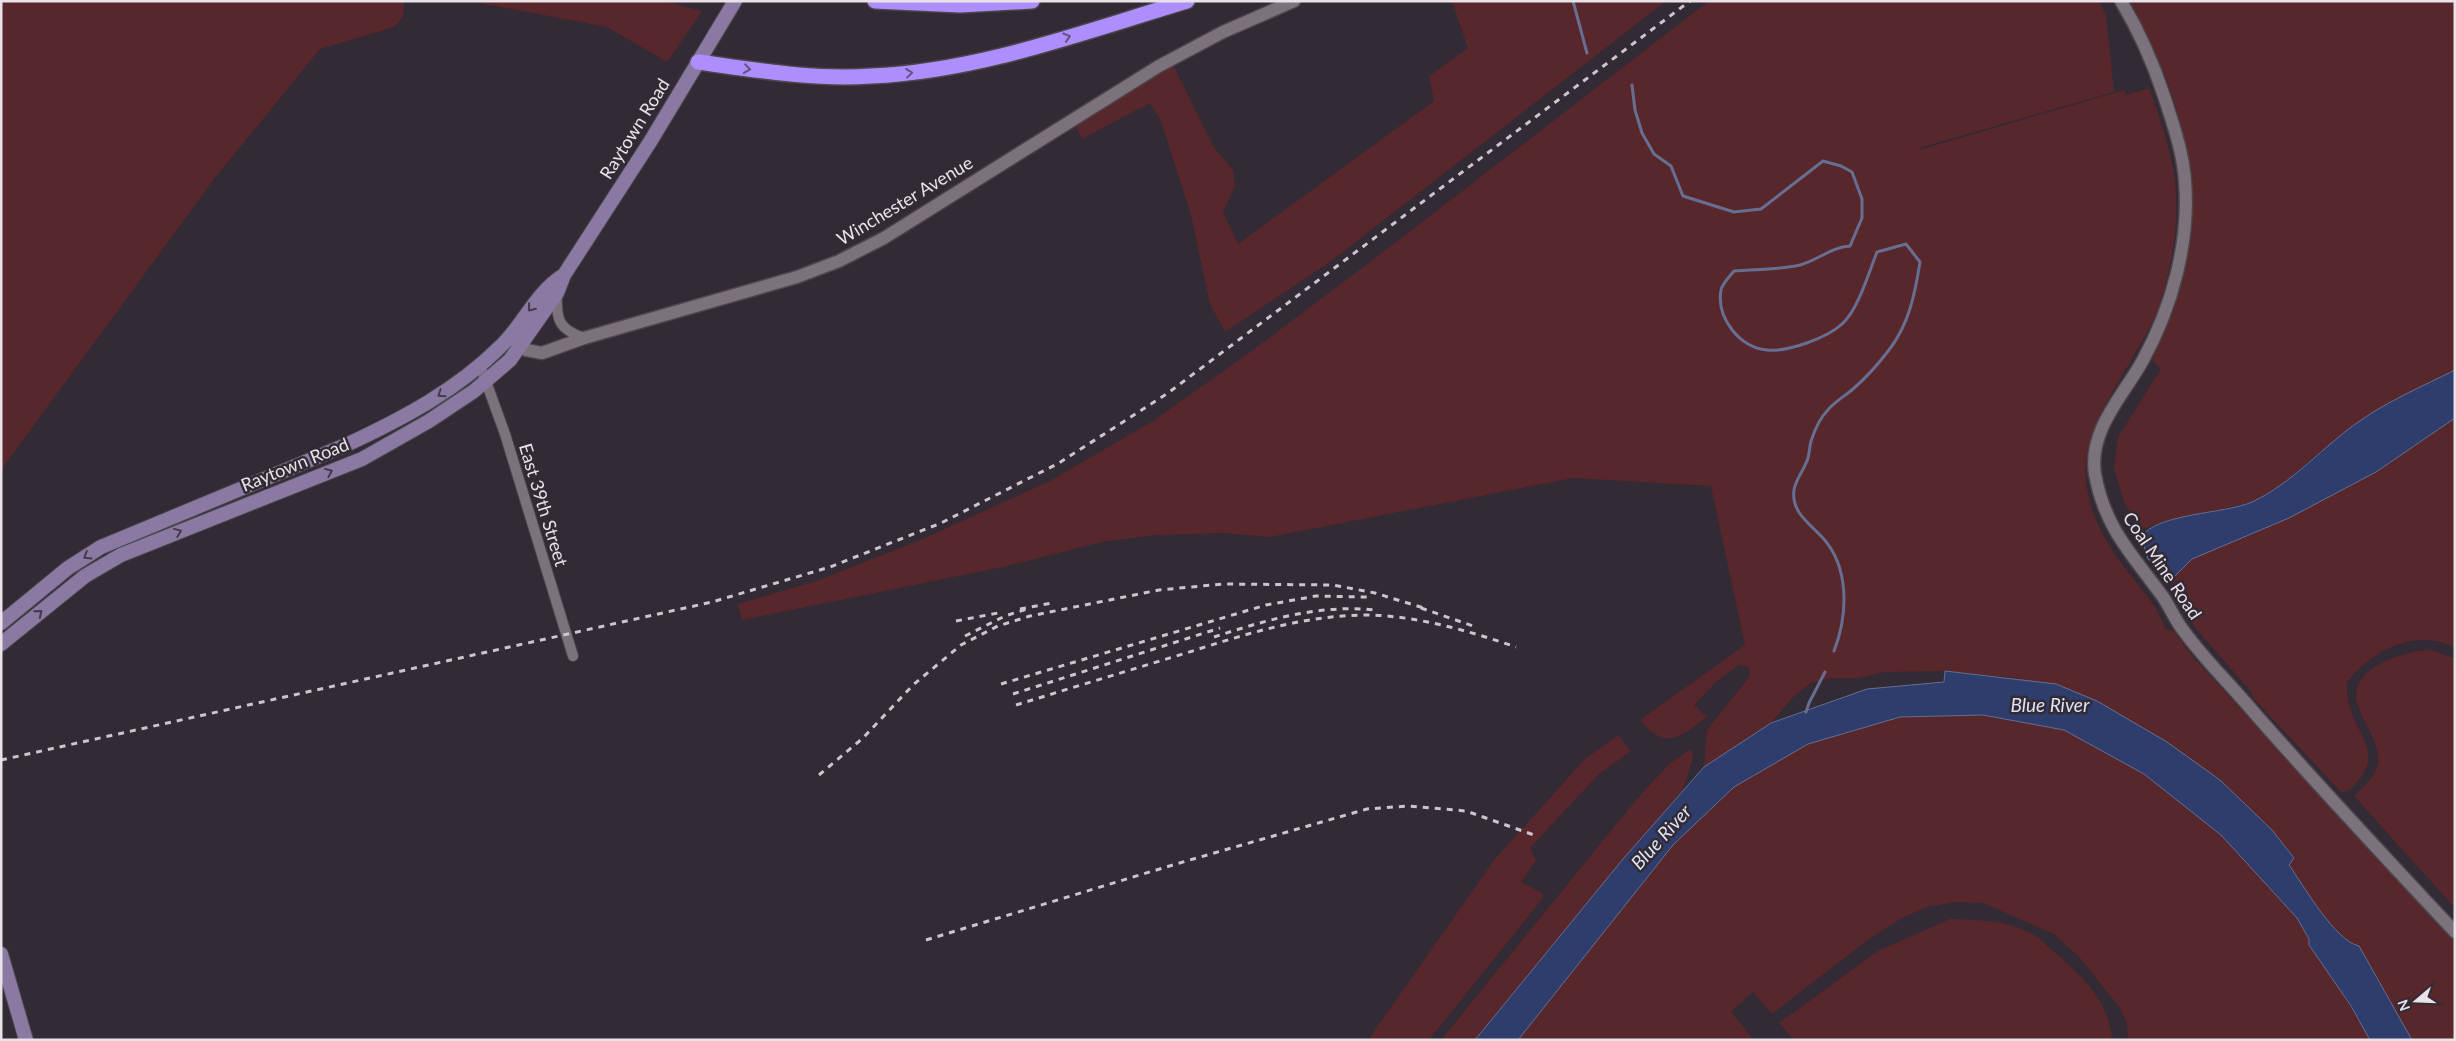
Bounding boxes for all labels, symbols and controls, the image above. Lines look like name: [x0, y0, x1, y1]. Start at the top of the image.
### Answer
one-way arrow: [1062, 33, 1070, 43]
one-way arrow: [742, 63, 751, 73]
one-way arrow: [905, 68, 913, 79]
street label: Raytown Road: [595, 74, 674, 183]
street label: Winchester Avenue: [833, 151, 976, 249]
one-way arrow: [529, 302, 537, 311]
one-way arrow: [437, 388, 446, 397]
street label: Raytown Road: [237, 432, 352, 496]
street label: East 39th Street: [515, 441, 573, 569]
one-way arrow: [324, 467, 333, 478]
street label: Coal Mine Road: [2119, 508, 2207, 623]
one-way arrow: [173, 527, 182, 538]
one-way arrow: [83, 550, 92, 559]
one-way arrow: [33, 609, 42, 618]
water label: Blue River: [2011, 693, 2090, 716]
water label: Blue River: [1626, 799, 1696, 874]
north arrow: [2391, 976, 2441, 1026]
text: N: [2393, 998, 2413, 1013]

